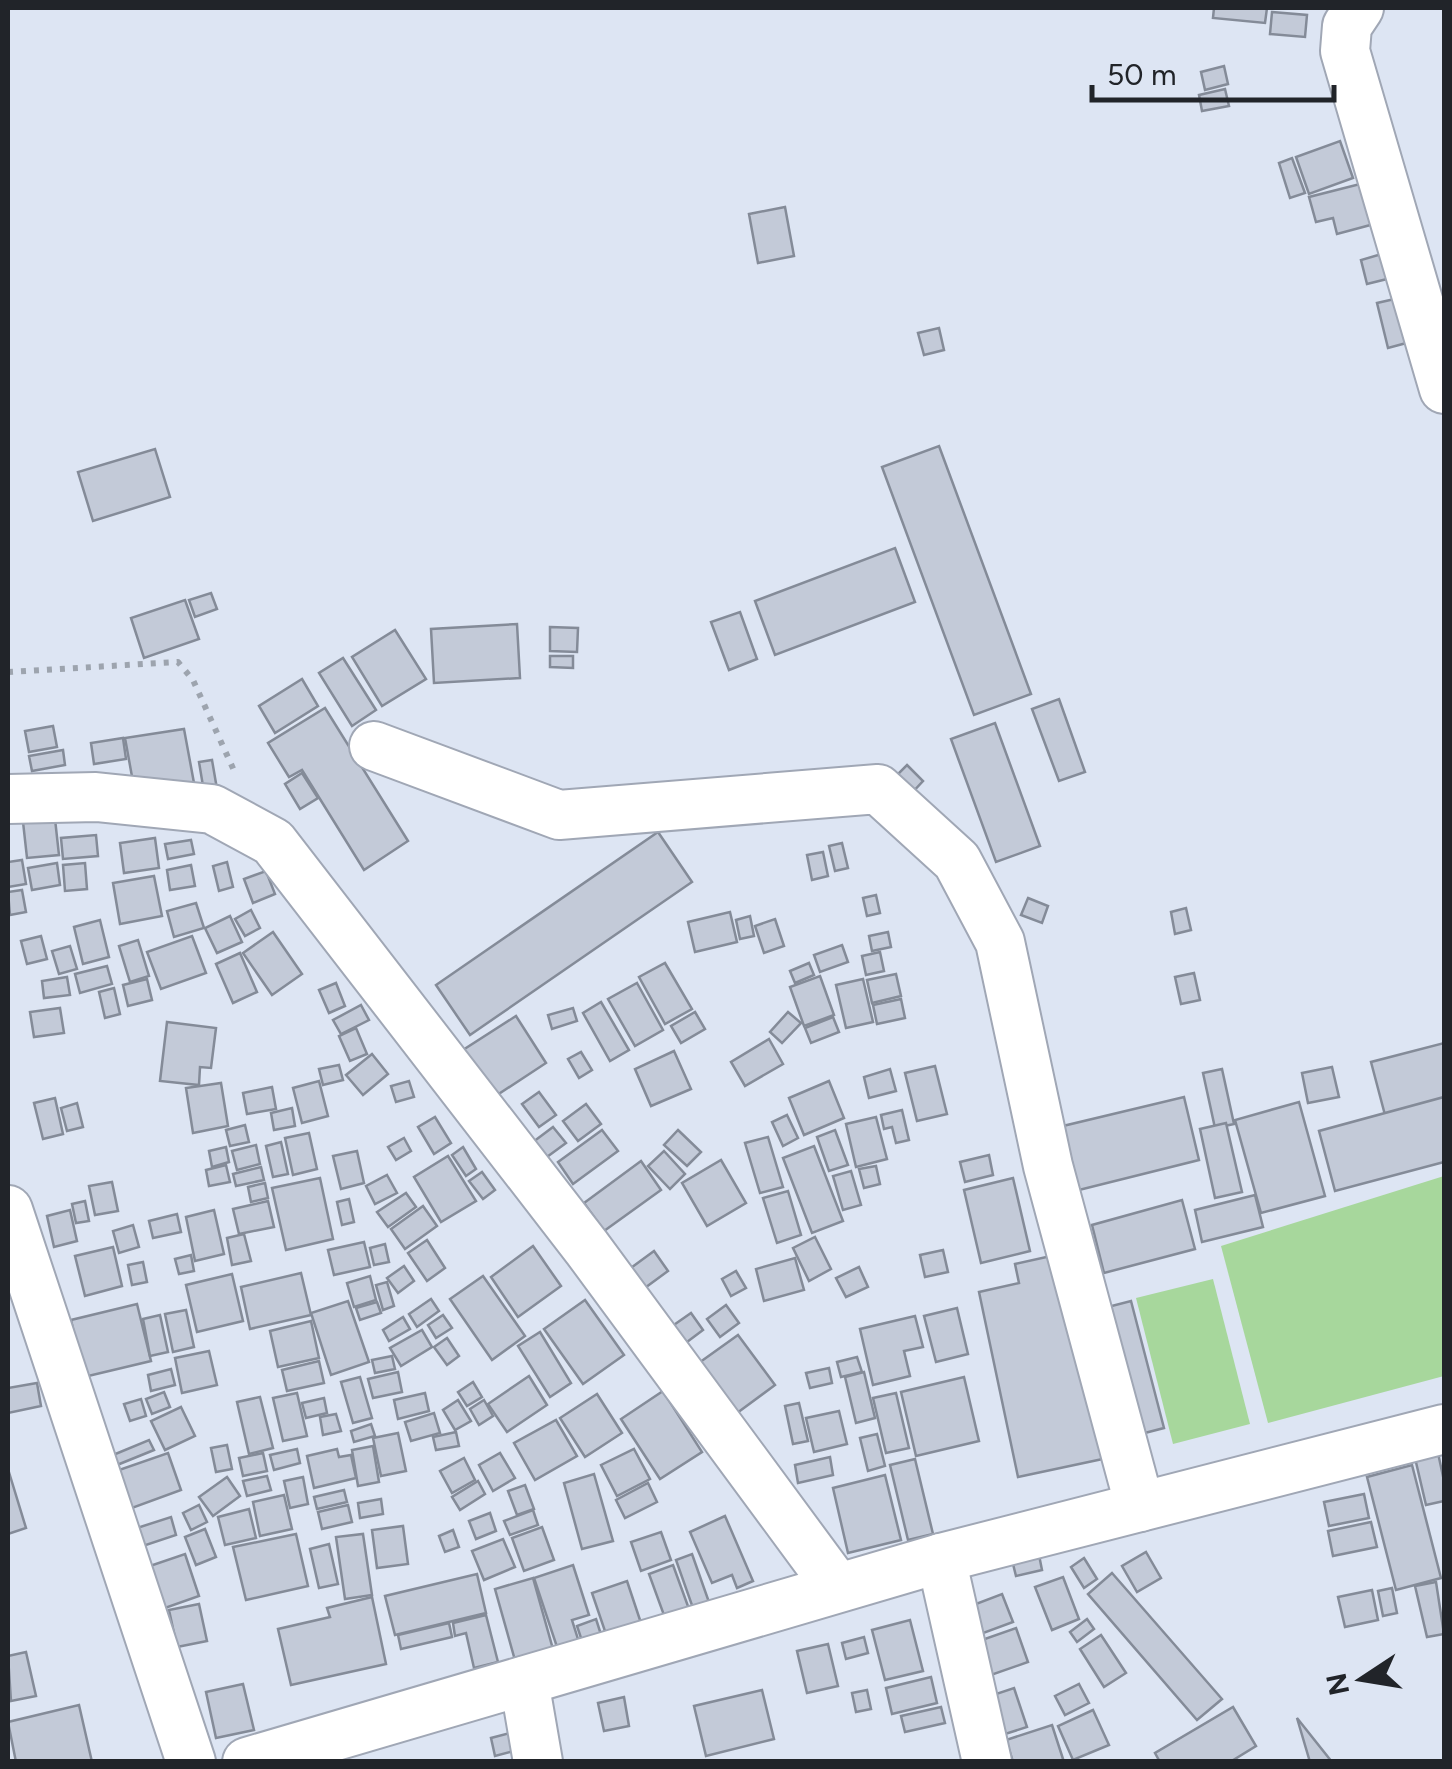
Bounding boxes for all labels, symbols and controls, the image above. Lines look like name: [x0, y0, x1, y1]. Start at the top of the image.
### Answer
scale bar: [1092, 40, 1334, 102]
text: 50 m: [1107, 56, 1176, 93]
north arrow: [1312, 1629, 1412, 1729]
text: N: [1319, 1670, 1356, 1698]

